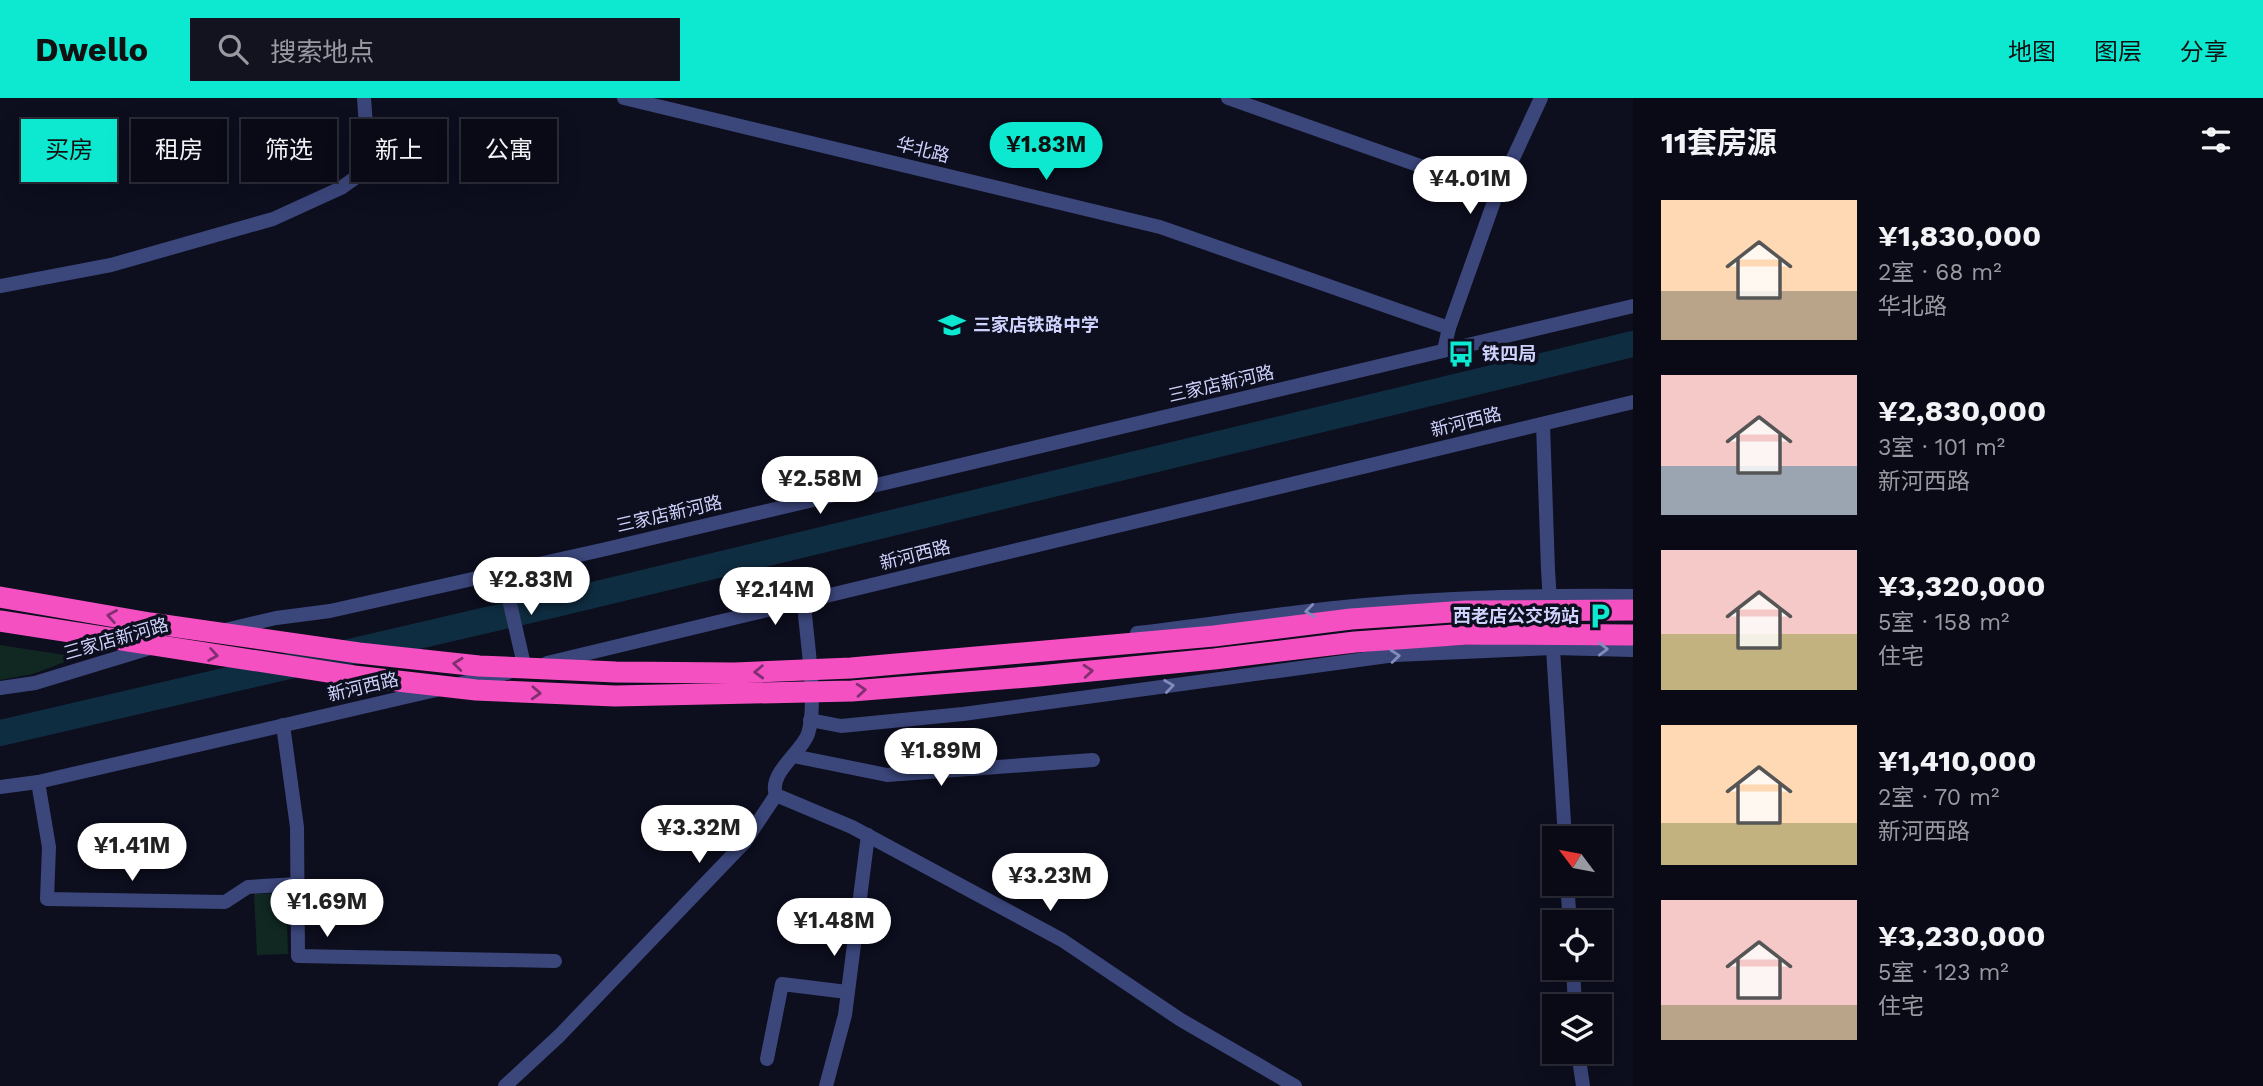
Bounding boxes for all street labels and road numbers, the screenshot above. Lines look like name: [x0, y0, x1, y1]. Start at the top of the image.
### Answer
street label: 华北路: [894, 133, 952, 166]
street label: 三家店新河路: [1166, 361, 1276, 406]
street label: 新河西路: [1428, 403, 1503, 440]
street label: 三家店新河路: [614, 491, 724, 536]
street label: 新河西路: [877, 536, 952, 573]
street label: 三家店新河路: [61, 614, 171, 663]
street label: 新河西路: [325, 668, 400, 705]

